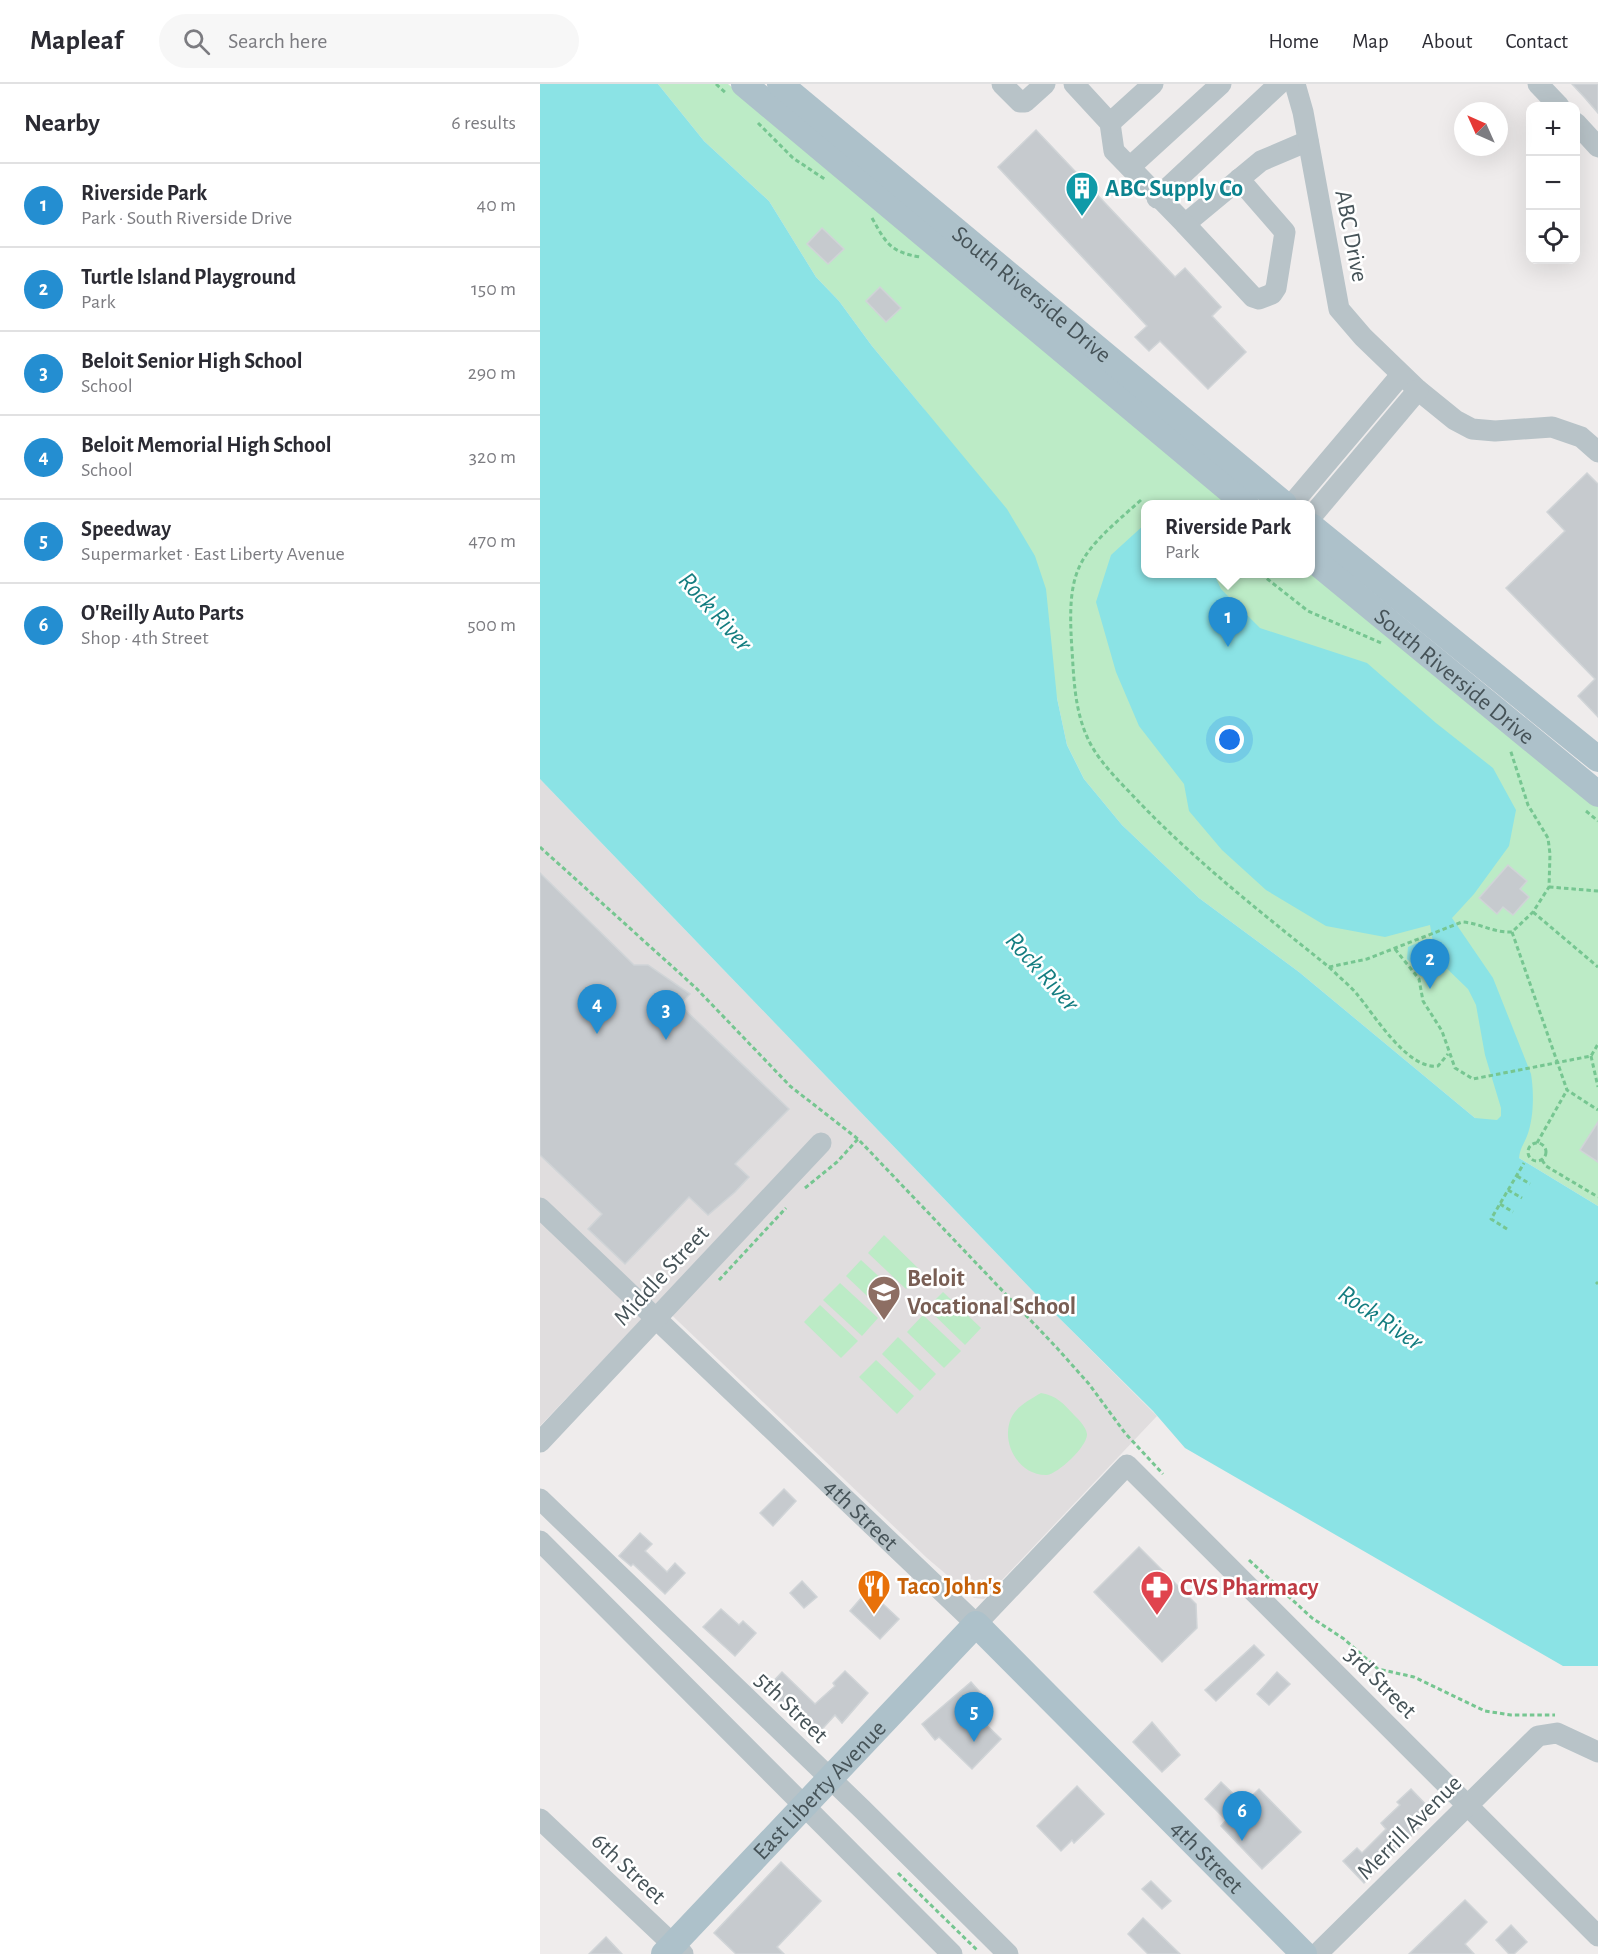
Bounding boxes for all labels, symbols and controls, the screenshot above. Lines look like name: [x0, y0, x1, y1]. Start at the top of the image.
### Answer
search box: [159, 14, 579, 68]
icon: search: [180, 25, 213, 58]
text: Mapleaf: [30, 27, 123, 55]
text: Search here: [228, 30, 327, 52]
text: Home: [1268, 31, 1319, 52]
text: Map: [1352, 31, 1389, 52]
text: About: [1422, 31, 1472, 52]
text: Contact: [1505, 31, 1568, 52]
north arrow: [1454, 102, 1508, 156]
map controls: [1526, 102, 1580, 264]
button: +: [1526, 102, 1580, 156]
text: Nearby: [24, 110, 100, 136]
text: 6 results: [451, 113, 516, 133]
button: −: [1526, 156, 1580, 210]
building icon: ABC Supply Co: [1064, 170, 1100, 217]
place label: ABC Supply Co: [1105, 177, 1243, 201]
text: Riverside Park: [81, 182, 207, 204]
street label: ABC Drive: [1330, 188, 1372, 284]
text: 1: [40, 195, 47, 215]
text: 40 m: [477, 195, 516, 215]
text: Park · South Riverside Drive: [81, 208, 292, 228]
button: locate: [1526, 210, 1580, 264]
street label: South Riverside Drive: [947, 222, 1115, 368]
text: Turtle Island Playground: [81, 266, 296, 288]
text: 2: [39, 279, 48, 299]
text: 150 m: [471, 279, 516, 299]
text: Park: [81, 292, 116, 312]
text: Beloit Senior High School: [81, 350, 302, 372]
text: 3: [39, 363, 48, 383]
text: 290 m: [468, 363, 516, 383]
text: School: [81, 376, 133, 396]
text: Beloit Memorial High School: [81, 434, 332, 456]
text: 4: [38, 447, 49, 467]
text: 320 m: [469, 447, 516, 467]
text: School: [81, 460, 133, 480]
popup: [1141, 500, 1315, 578]
text: Riverside Park: [1165, 516, 1291, 538]
text: Speedway: [81, 518, 171, 540]
text: 5: [39, 531, 48, 551]
text: 470 m: [468, 531, 516, 551]
text: Park: [1165, 542, 1199, 562]
text: Supermarket · East Liberty Avenue: [81, 544, 345, 564]
water label: Rock River: [673, 567, 758, 657]
pin: 1: [1208, 598, 1248, 647]
text: O'Reilly Auto Parts: [81, 602, 244, 624]
street label: South Riverside Drive: [1370, 604, 1538, 749]
text: 6: [39, 615, 48, 635]
text: 500 m: [467, 615, 516, 635]
text: Shop · 4th Street: [81, 628, 209, 648]
your location: [1215, 725, 1244, 754]
water label: Rock River: [1000, 927, 1085, 1017]
pin: 2: [1410, 940, 1450, 989]
pin: 4: [578, 984, 616, 1034]
pin: 3: [646, 990, 686, 1040]
street label: Middle Street: [610, 1221, 714, 1330]
place label: Beloit Vocational School: [907, 1267, 1076, 1319]
school or university icon: Beloit Vocational School: [866, 1274, 902, 1321]
water label: Rock River: [1333, 1280, 1429, 1356]
street label: 4th Street: [819, 1475, 902, 1556]
restaurant icon: Taco John's: [856, 1568, 892, 1615]
pharmacy icon: CVS Pharmacy: [1139, 1569, 1175, 1616]
place label: Taco John's: [897, 1575, 1001, 1599]
place label: CVS Pharmacy: [1180, 1576, 1319, 1600]
street label: 3rd Street: [1340, 1642, 1421, 1723]
street label: 5th Street: [750, 1668, 832, 1748]
pin: 5: [954, 1692, 994, 1742]
street label: East Liberty Avenue: [749, 1716, 891, 1865]
street label: Merrill Avenue: [1353, 1771, 1466, 1884]
pin: 6: [1222, 1792, 1262, 1841]
street label: 4th Street: [1165, 1816, 1248, 1899]
street label: 6th Street: [587, 1829, 670, 1909]

